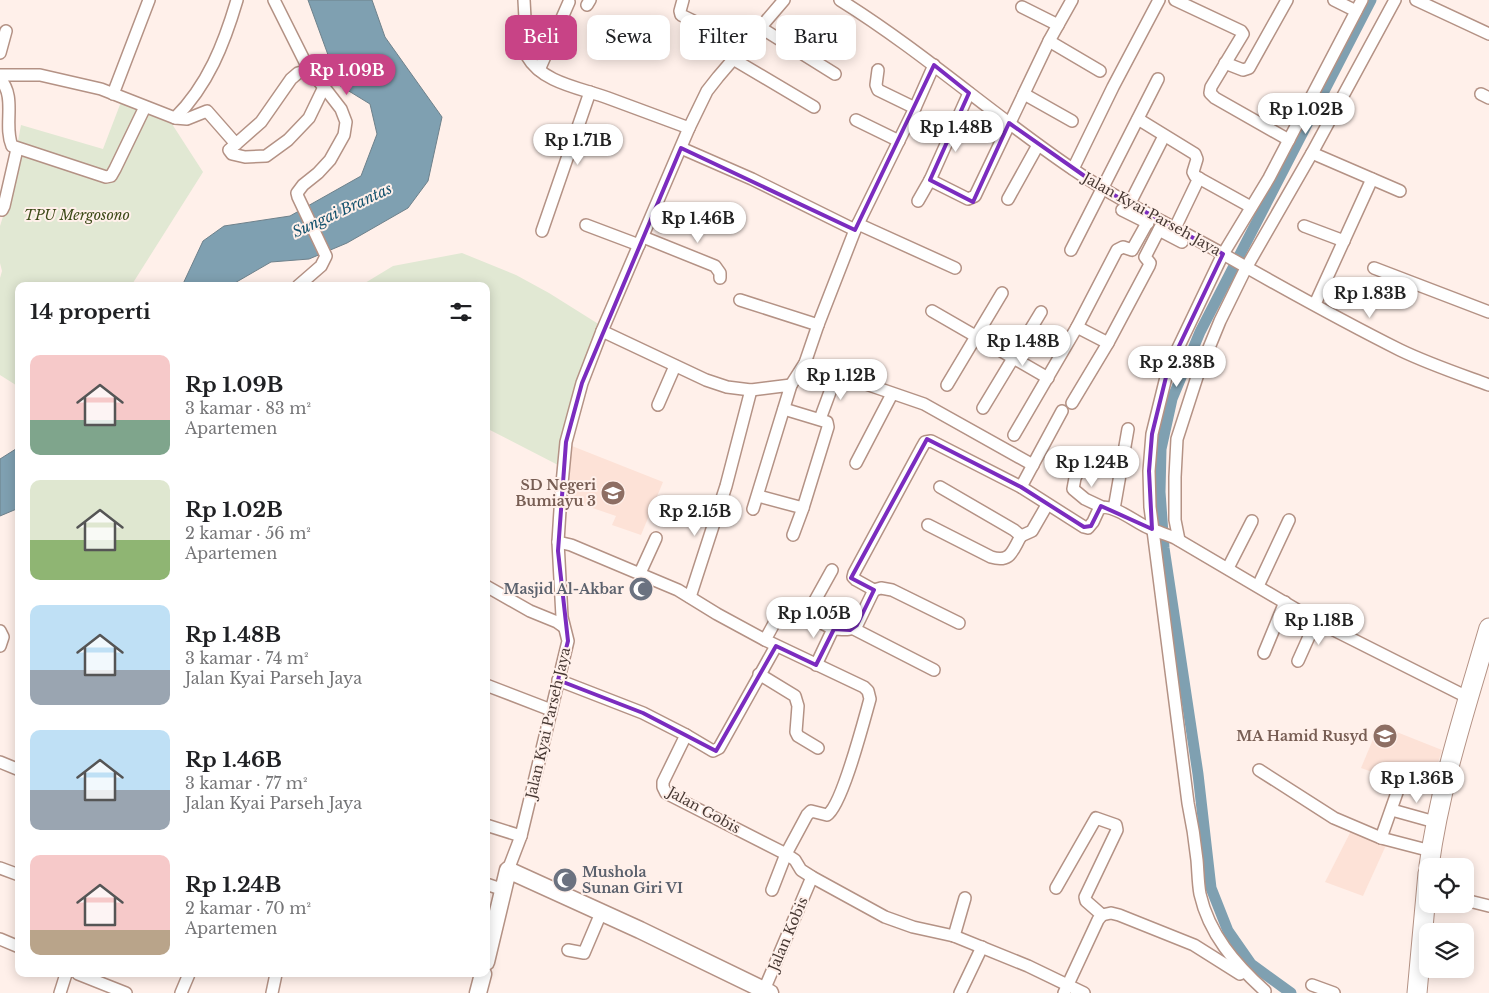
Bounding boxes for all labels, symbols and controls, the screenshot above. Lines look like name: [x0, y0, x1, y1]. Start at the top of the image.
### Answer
chip: Beli: [505, 15, 577, 60]
chip: Sewa: [587, 15, 670, 60]
chip: Filter: [680, 15, 766, 60]
chip: Baru: [776, 15, 856, 60]
pin: Rp 1.09B: [295, 54, 399, 96]
text: Rp 1.09B: [310, 60, 384, 80]
pin: Rp 1.02B: [1254, 92, 1358, 135]
text: Rp 1.02B: [1269, 99, 1343, 119]
pin: Rp 1.48B: [904, 110, 1008, 153]
text: Rp 1.48B: [919, 117, 993, 137]
pin: Rp 1.71B: [526, 124, 630, 166]
text: Rp 1.71B: [544, 130, 612, 150]
street label: Jalan Kyai Parseh Jaya: [1078, 168, 1224, 260]
water label: Sungai Brantas: [289, 178, 395, 241]
pin: Rp 1.46B: [646, 202, 750, 244]
park label: TPU Mergosono: [24, 206, 130, 224]
text: Rp 1.46B: [661, 208, 735, 228]
pin: Rp 1.83B: [1318, 276, 1422, 319]
text: Rp 1.83B: [1334, 283, 1406, 303]
icon: filters: [447, 298, 475, 326]
text: 14 properti: [30, 299, 151, 325]
pin: Rp 1.48B: [971, 324, 1075, 367]
text: Rp 1.48B: [986, 331, 1060, 351]
pin: Rp 2.38B: [1125, 346, 1229, 388]
text: Rp 2.38B: [1139, 352, 1215, 372]
pin: Rp 1.12B: [789, 358, 893, 401]
text: Rp 1.12B: [806, 365, 876, 385]
text: Rp 1.09B: [185, 372, 283, 398]
icon: home: [70, 375, 130, 435]
text: 3 kamar · 83 m²: [185, 398, 311, 418]
text: Apartemen: [185, 418, 277, 438]
pin: Rp 1.24B: [1040, 446, 1144, 488]
text: Rp 1.24B: [1055, 452, 1129, 472]
place label: SD Negeri Bumiayu 3: [515, 476, 596, 510]
school or university icon: SD Negeri Bumiayu 3: [600, 480, 626, 506]
pin: Rp 2.15B: [643, 494, 747, 537]
text: Rp 1.02B: [185, 497, 283, 523]
icon: home: [70, 500, 130, 560]
text: Rp 2.15B: [659, 501, 731, 521]
text: 2 kamar · 56 m²: [185, 523, 311, 543]
text: Apartemen: [185, 543, 277, 563]
mosque icon: Masjid Al-Akbar: [628, 576, 654, 602]
place label: Masjid Al-Akbar: [503, 580, 624, 598]
pin: Rp 1.05B: [762, 596, 866, 639]
text: Rp 1.05B: [777, 603, 851, 623]
pin: Rp 1.18B: [1267, 604, 1371, 646]
text: Rp 1.18B: [1284, 610, 1354, 630]
text: Rp 1.48B: [185, 622, 281, 648]
icon: home: [70, 625, 130, 685]
street label: Jalan Kyai Parseh Jaya: [521, 645, 574, 802]
text: 3 kamar · 74 m²: [185, 648, 309, 668]
text: Jalan Kyai Parseh Jaya: [185, 668, 362, 688]
school or university icon: MA Hamid Rusyd: [1372, 723, 1398, 749]
place label: MA Hamid Rusyd: [1236, 727, 1368, 745]
text: Rp 1.46B: [185, 747, 282, 773]
icon: home: [70, 750, 130, 810]
pin: Rp 1.36B: [1365, 762, 1469, 804]
text: Rp 1.36B: [1380, 768, 1454, 788]
text: 3 kamar · 77 m²: [185, 773, 308, 793]
street label: Jalan Gobis: [663, 782, 744, 837]
text: Jalan Kyai Parseh Jaya: [185, 793, 362, 813]
map controls: [1419, 858, 1474, 978]
button: locate: [1419, 858, 1474, 913]
place label: Mushola Sunan Giri VI: [582, 863, 683, 897]
mosque icon: Mushola Sunan Giri VI: [552, 867, 578, 893]
text: Rp 1.24B: [185, 872, 281, 898]
icon: home: [70, 875, 130, 935]
street label: Jalan Kobis: [764, 894, 812, 976]
text: 2 kamar · 70 m²: [185, 898, 311, 918]
text: Apartemen: [185, 918, 277, 938]
button: layers: [1419, 923, 1474, 978]

